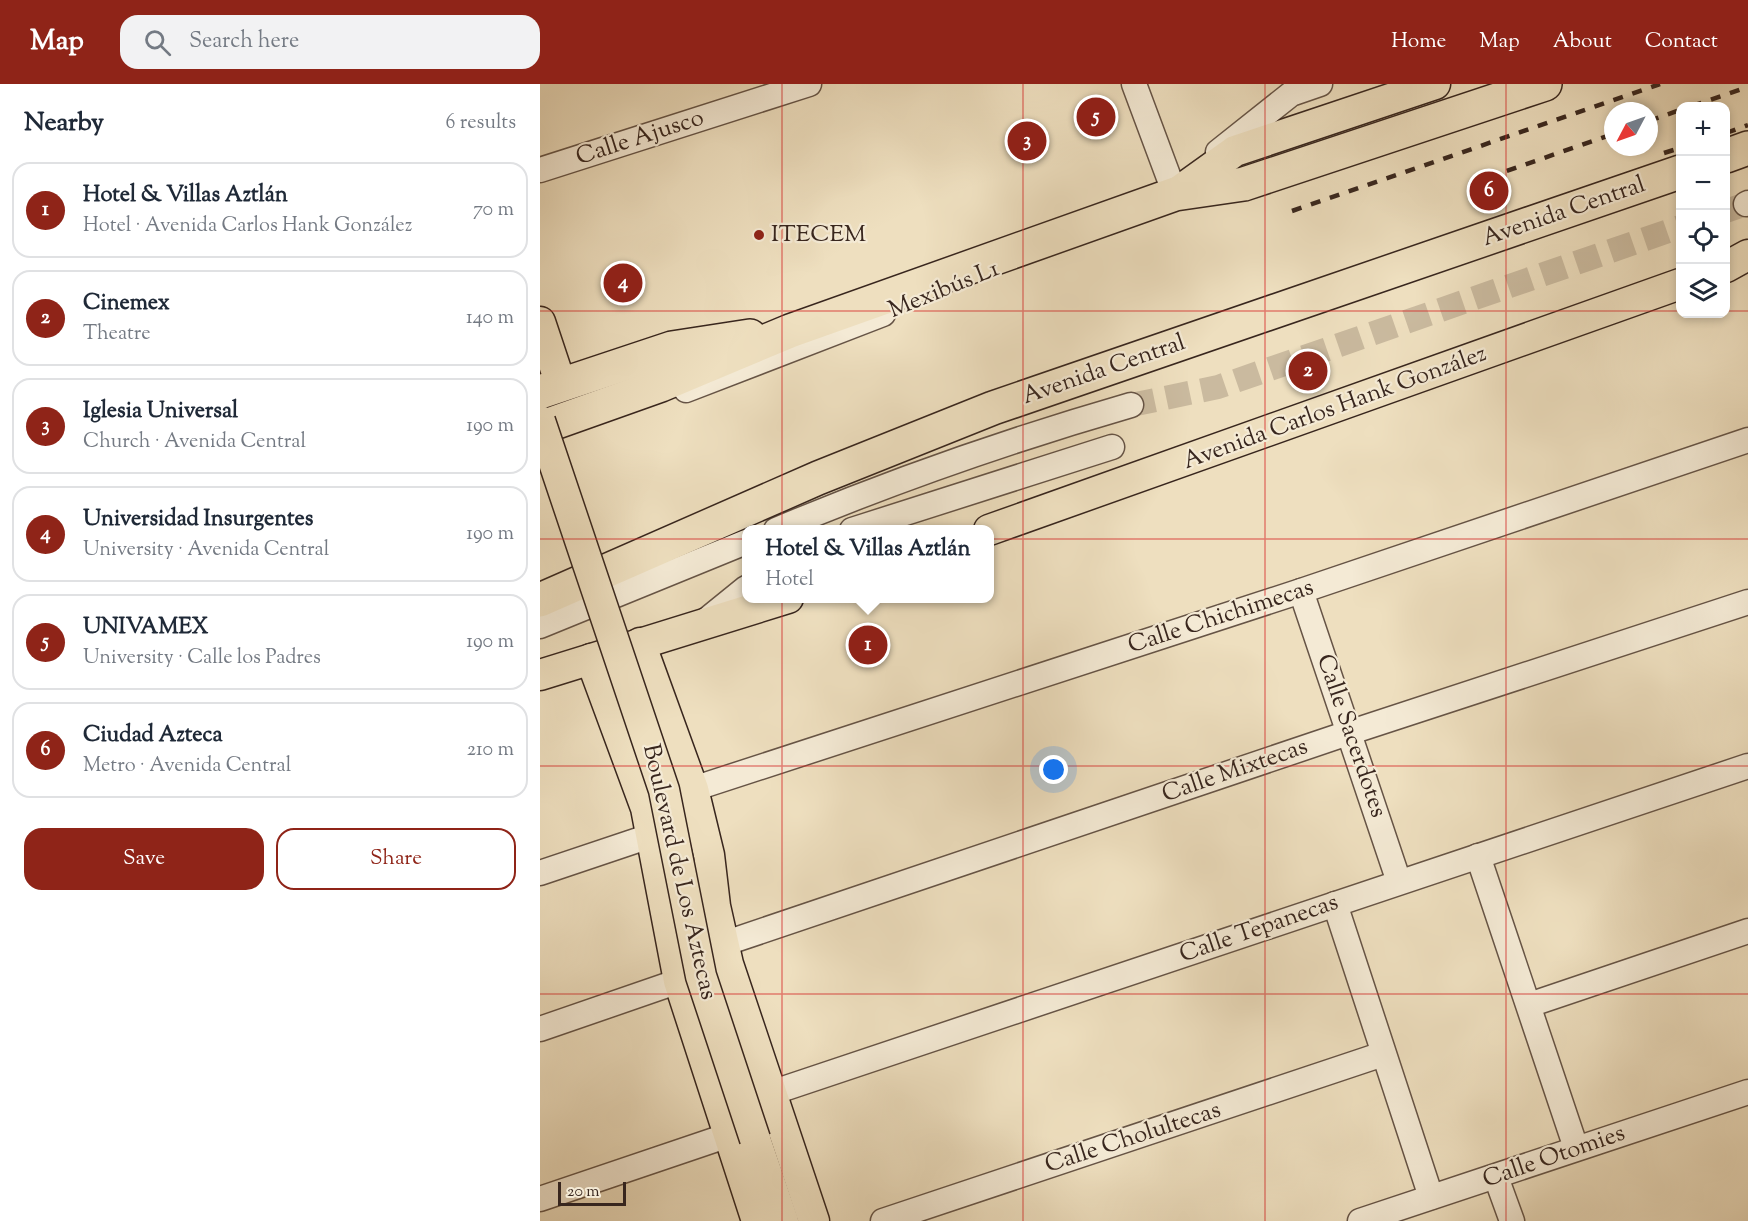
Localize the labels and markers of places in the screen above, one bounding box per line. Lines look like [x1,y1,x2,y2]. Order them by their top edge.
pin: 5 [1076,94,1116,140]
pin: 3 [1008,118,1046,164]
pin: 6 [1470,168,1508,214]
place label: ITECEM [771,218,866,252]
marker: ITECEM [752,228,766,242]
pin: 4 [604,260,643,306]
pin: 2 [1288,348,1328,394]
pin: 1 [848,622,888,668]

